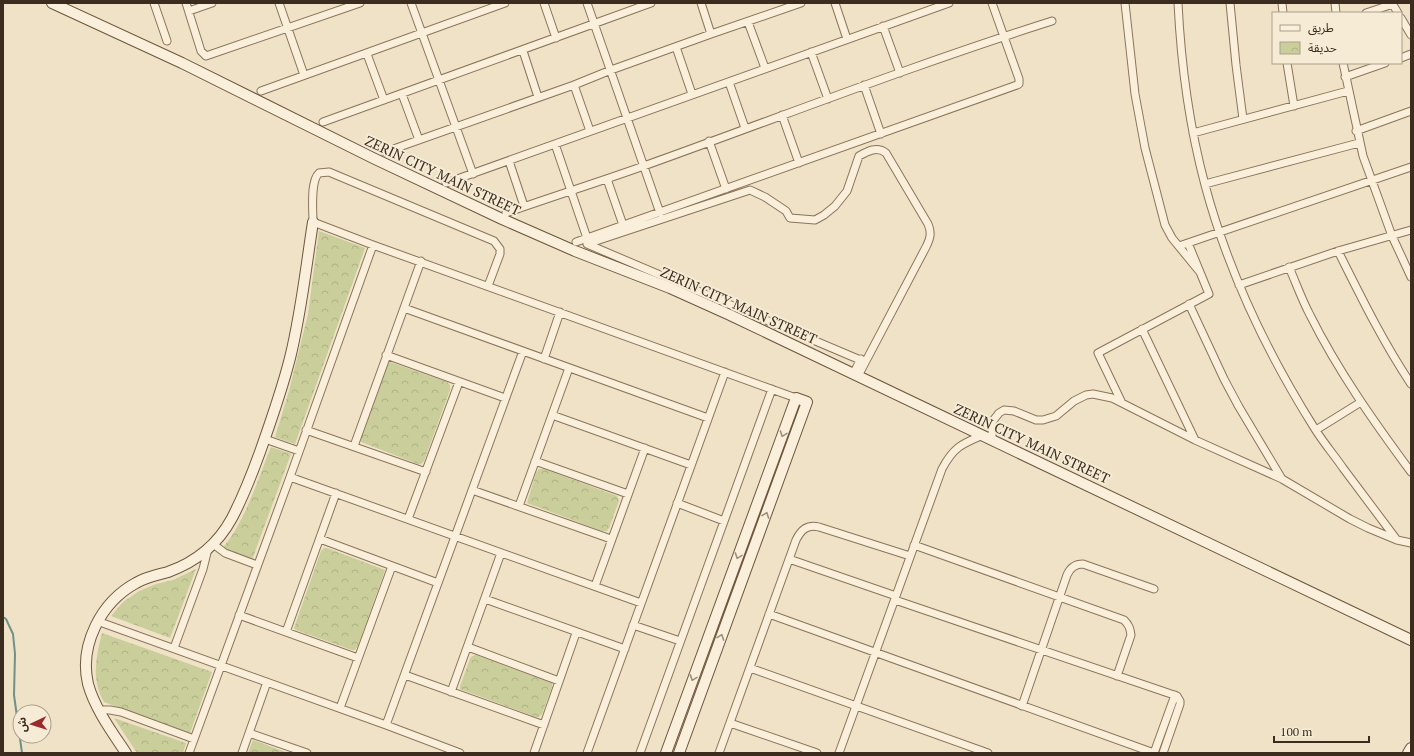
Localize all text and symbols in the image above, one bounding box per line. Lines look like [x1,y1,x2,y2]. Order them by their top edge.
legend [1272,12,1402,64]
text: طريق [1308,20,1334,36]
text: حديقة [1308,40,1337,55]
street label: ZERIN CITY MAIN STREET [362,131,524,220]
street label: ZERIN CITY MAIN STREET [658,262,821,348]
street label: ZERIN CITY MAIN STREET [951,399,1113,488]
one-way arrow [779,431,787,438]
one-way arrow [761,512,769,519]
one-way arrow [734,553,742,560]
one-way arrow [716,634,725,641]
one-way arrow [690,675,698,682]
north arrow [12,704,52,744]
text: ش [15,717,30,733]
scale bar [1274,718,1369,744]
text: 100 m [1280,724,1313,739]

